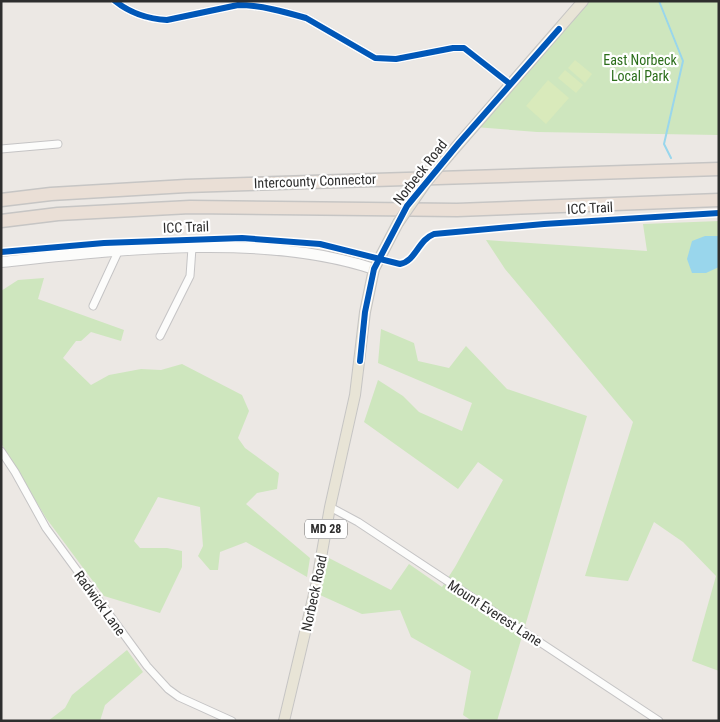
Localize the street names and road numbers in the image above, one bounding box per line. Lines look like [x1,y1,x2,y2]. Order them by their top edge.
street label: Norbeck Road [390,137,450,207]
street label: Intercounty Connector [254,171,376,191]
street label: ICC Trail [567,199,613,217]
street label: ICC Trail [163,218,209,236]
road number: MD 28 [305,520,347,538]
street label: Norbeck Road [298,553,330,633]
street label: Radwick Lane [71,568,129,639]
street label: Mount Everest Lane [445,577,545,650]

